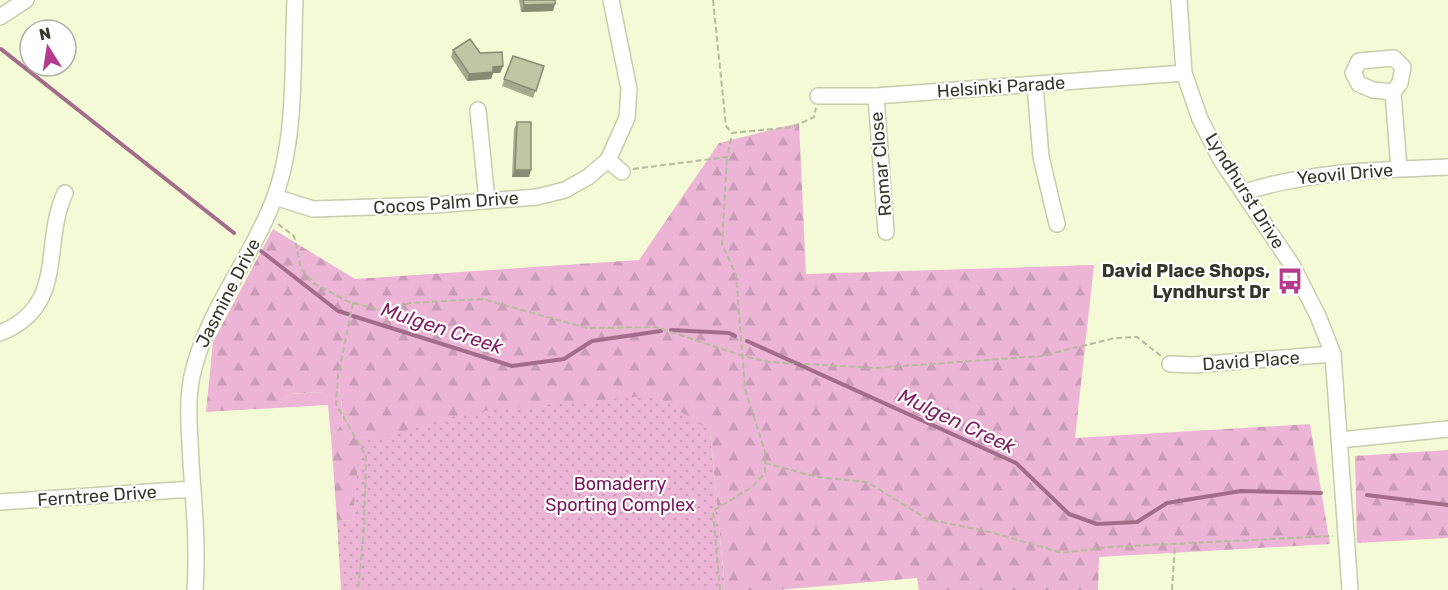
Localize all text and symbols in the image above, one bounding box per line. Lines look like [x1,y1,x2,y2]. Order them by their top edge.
north arrow [18,18,78,78]
text: N [37,23,53,44]
street label: Helsinki Parade [936,72,1066,102]
street label: Romar Close [865,111,897,217]
street label: Lyndhurst Drive [1201,129,1289,253]
street label: Yeovil Drive [1296,159,1394,189]
street label: Cocos Palm Drive [373,187,519,219]
street label: Jasmine Drive [191,235,265,351]
place label: David Place Shops, Lyndhurst Dr [1102,260,1270,303]
bus stop icon: David Place Shops, Lyndhurst Dr [1275,266,1305,296]
water label: Mulgen Creek [378,297,506,359]
street label: David Place [1202,347,1300,375]
water label: Mulgen Creek [895,383,1020,459]
park label: Bomaderry Sporting Complex [545,473,695,516]
street label: Ferntree Drive [37,481,157,511]

